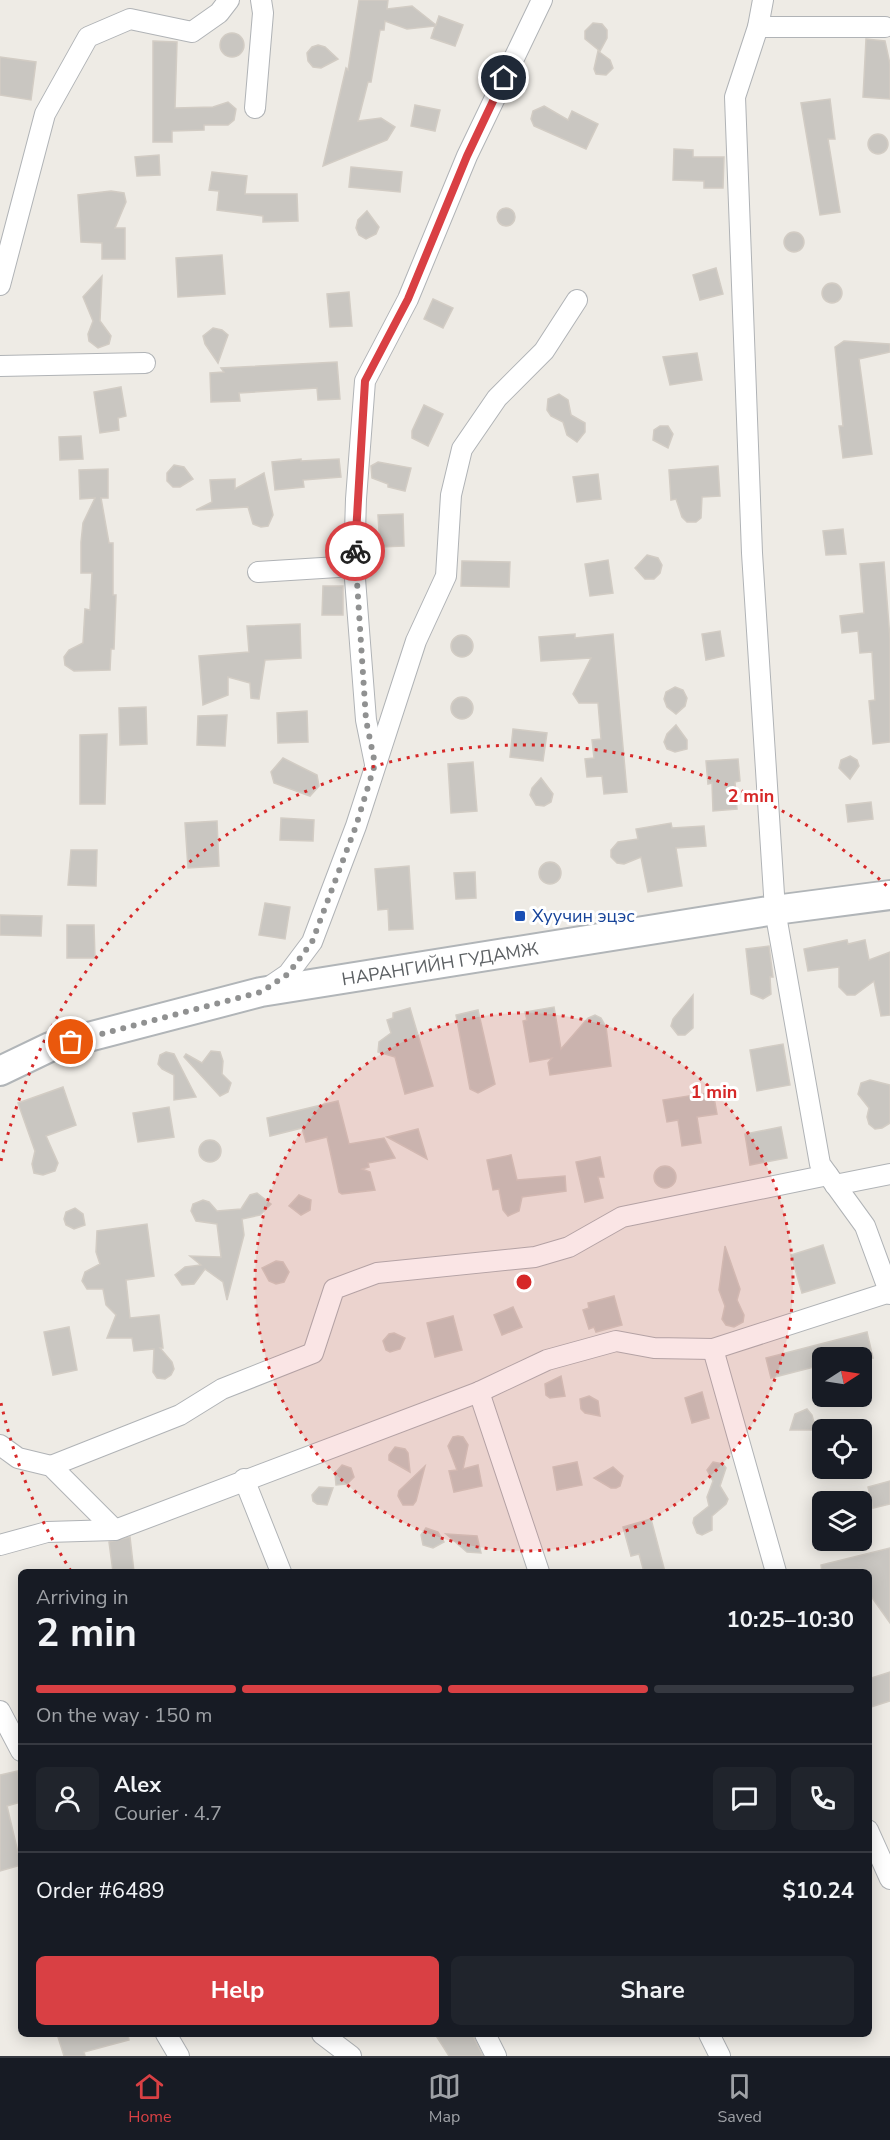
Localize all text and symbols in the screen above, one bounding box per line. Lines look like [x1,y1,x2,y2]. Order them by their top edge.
pin [478,52,529,103]
icon: home [487,61,520,94]
courier [325,521,385,581]
icon: bike [339,535,372,568]
text: 2 min [728,784,774,808]
place label: Хуучин эцэс [532,904,635,928]
marker: Хуучин эцэс [513,909,527,923]
street label: НАРАНГИЙН ГУДАМЖ [340,937,541,991]
pin [45,1016,96,1067]
icon: bag [54,1025,87,1058]
text: 1 min [691,1080,737,1104]
centre of rings [514,1272,534,1292]
north arrow [812,1347,872,1407]
map controls [812,1347,872,1551]
button: locate [812,1419,872,1479]
button: layers [812,1491,872,1551]
text: Arriving in [36,1584,129,1611]
text: 10:25–10:30 [726,1605,854,1635]
text: 2 min [36,1607,137,1660]
text: On the way · 150 m [36,1702,212,1729]
button: person [36,1767,99,1830]
button: chat [713,1767,776,1830]
button: phone [791,1767,854,1830]
text: Alex [114,1770,161,1800]
text: Courier · 4.7 [114,1800,222,1827]
text: Order #6489 [36,1876,165,1906]
text: $10.24 [783,1876,854,1906]
button: Help [36,1956,439,2025]
button: Share [451,1956,854,2025]
tab: Home [128,2070,172,2128]
tab: Map [428,2070,461,2128]
tab: Saved [718,2070,762,2128]

